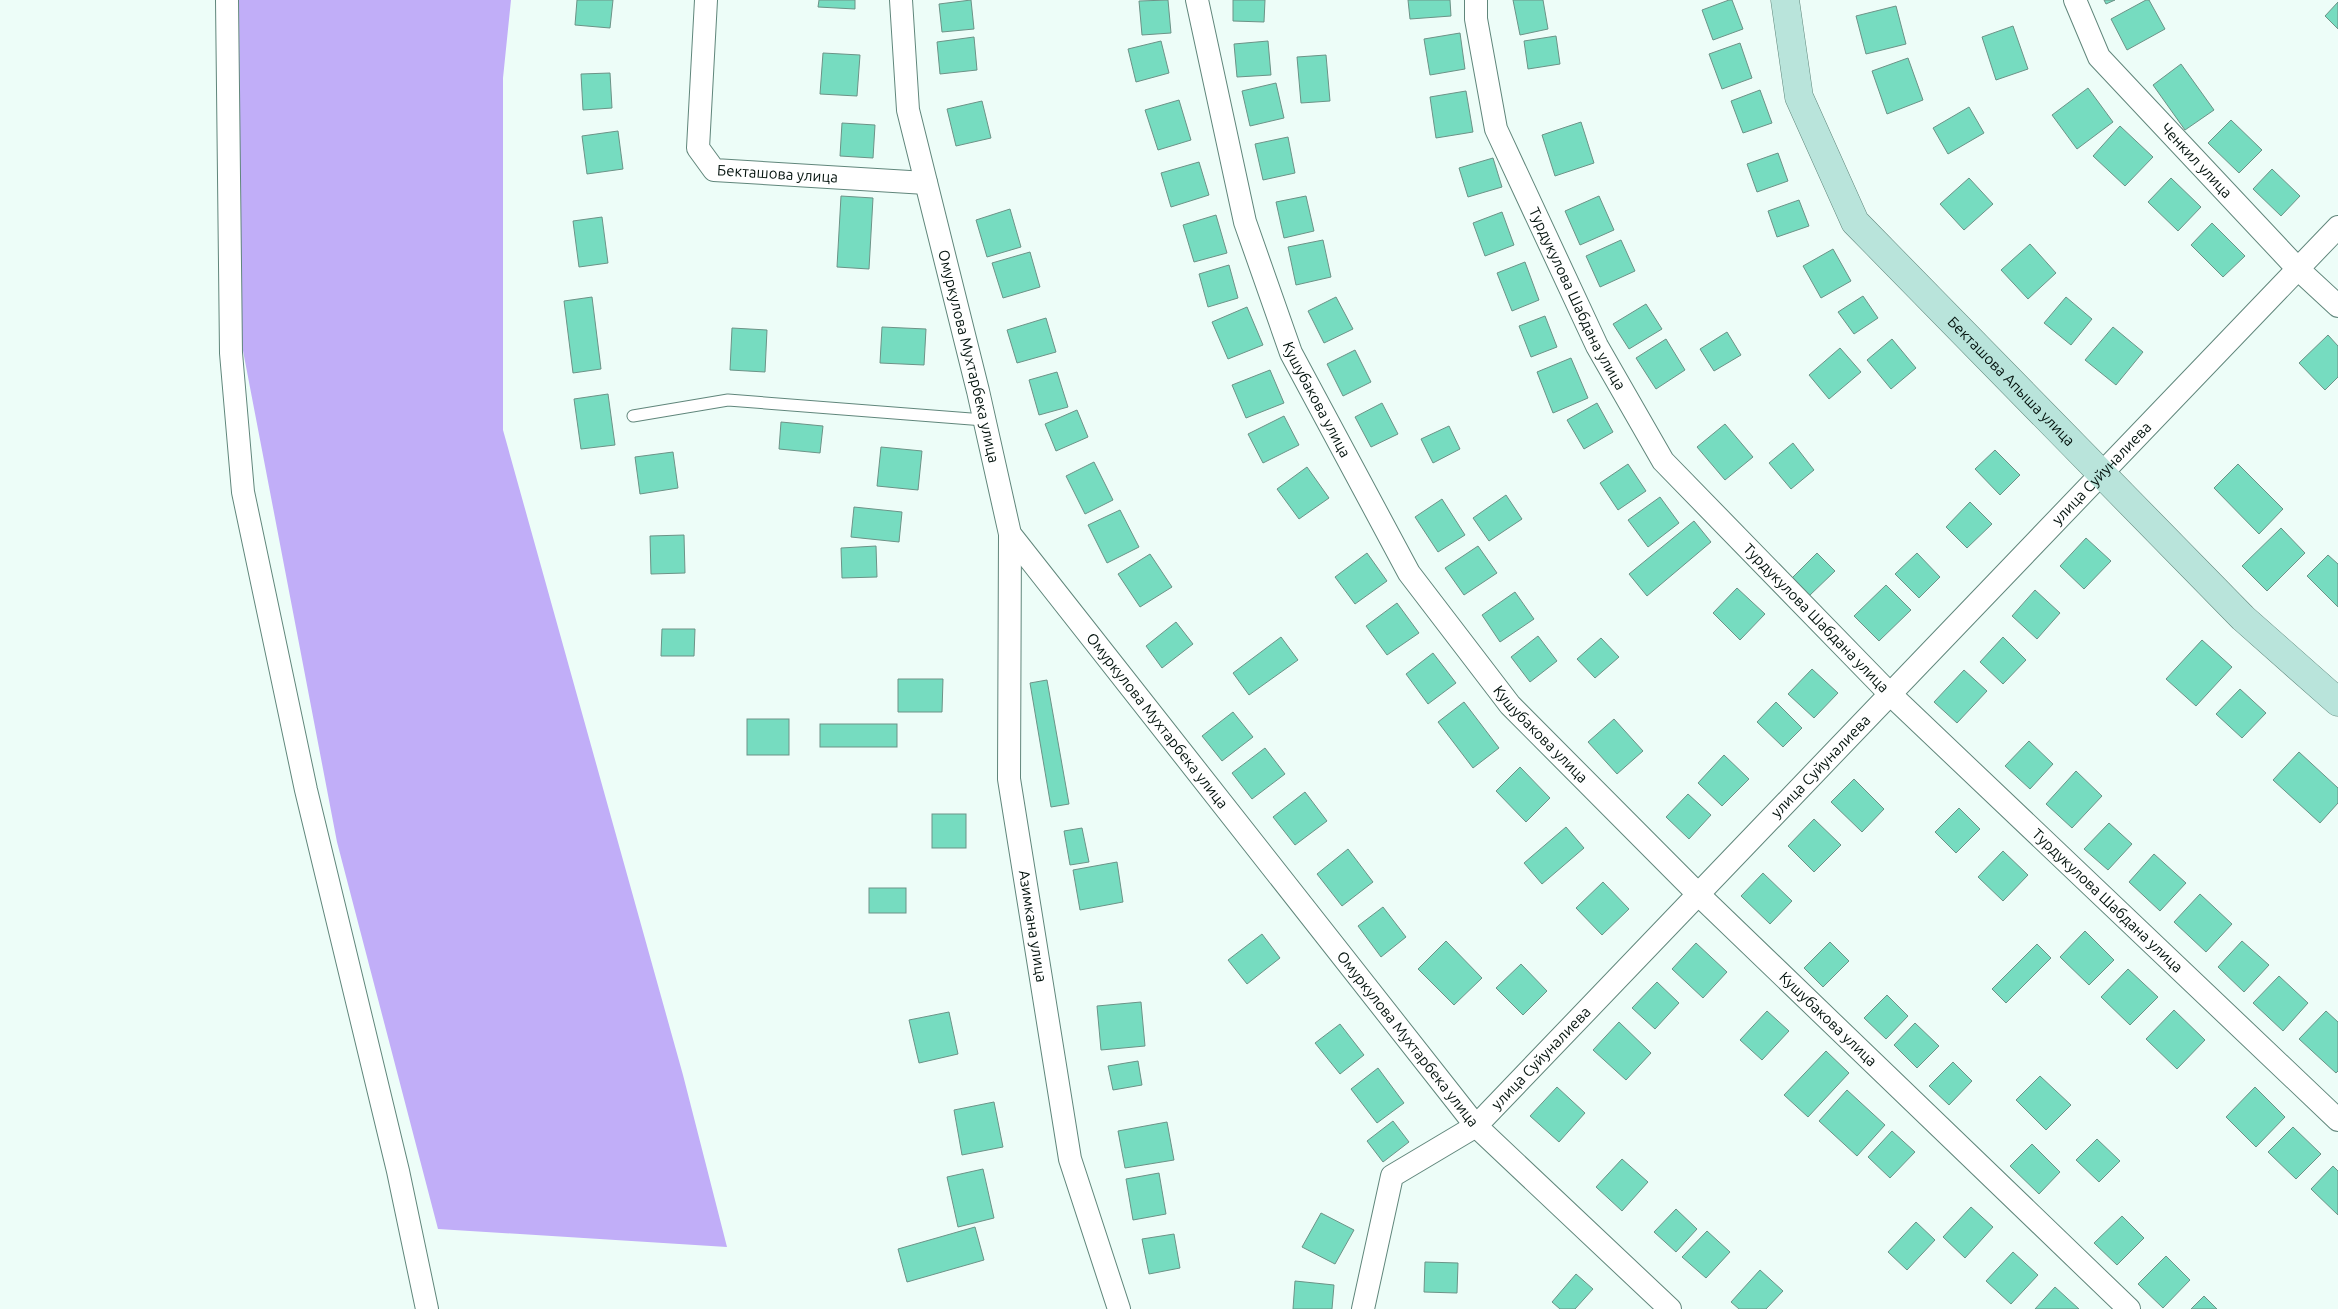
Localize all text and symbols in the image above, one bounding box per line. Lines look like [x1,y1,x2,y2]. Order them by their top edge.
street label: Ченкил улица [2158,119,2236,201]
street label: Бекташова улица [716,161,838,186]
street label: Турдукулова Шабдана улица [1526,205,1629,393]
street label: Омуркулова Мухтарбека улица [935,248,1003,464]
street label: Бекташова Апыша улица [1944,313,2078,449]
street label: Кушубакова улица [1280,339,1354,460]
street label: улица Суйуналиева [2048,418,2154,528]
street label: Турдукулова Шабдана улица [1740,540,1893,696]
street label: Омуркулова Мухтарбека улица [1083,629,1232,812]
street label: Кушубакова улица [1490,682,1591,786]
street label: улица Суйуналиева [1767,711,1873,821]
street label: Турдукулова Шабдана улица [2029,825,2186,976]
street label: Азимкана улица [1016,869,1050,983]
street label: Омуркулова Мухтарбека улица [1334,948,1482,1130]
street label: Кушубакова улица [1776,968,1881,1070]
street label: улица Суйуналиева [1488,1003,1594,1113]

